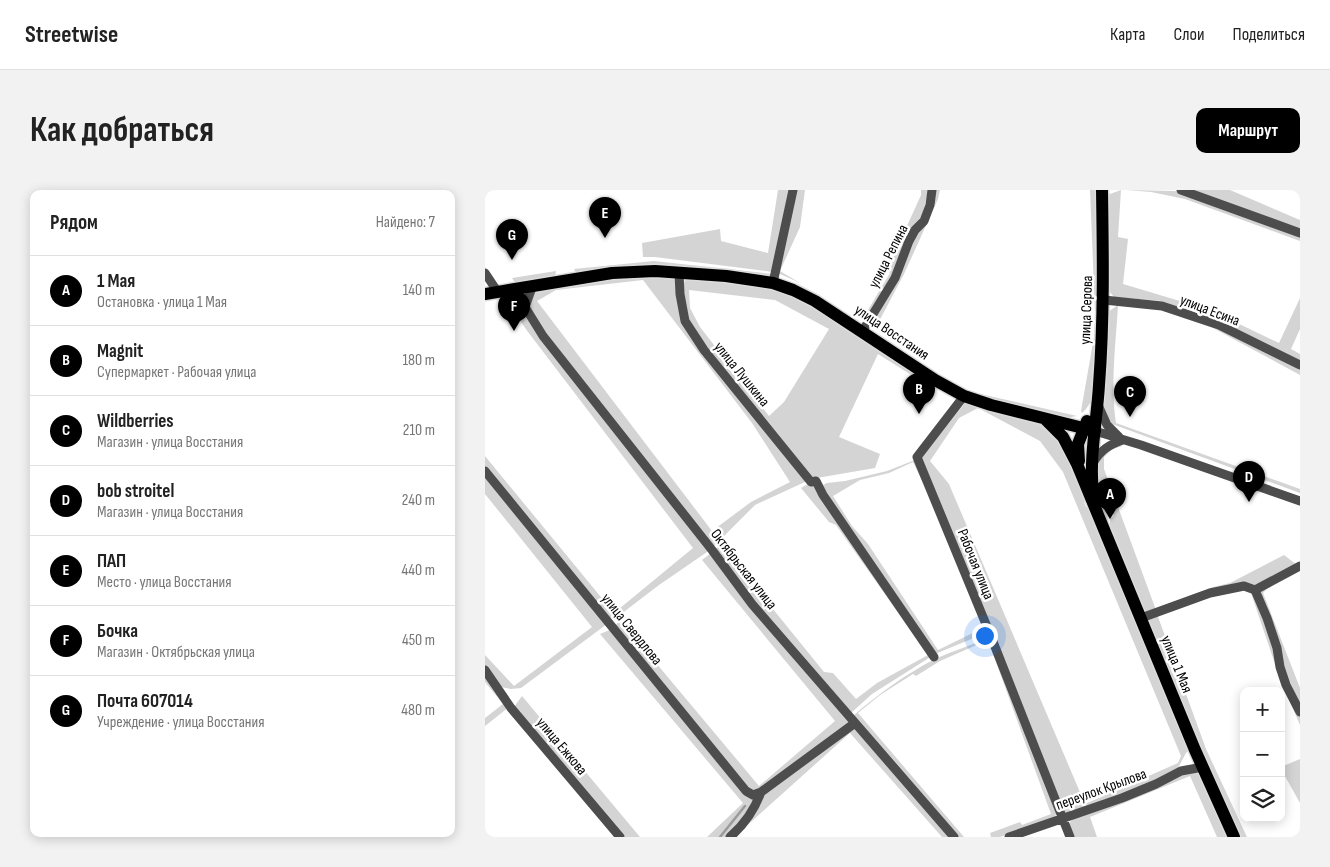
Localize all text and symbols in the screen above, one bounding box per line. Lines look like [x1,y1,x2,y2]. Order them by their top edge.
text: Streetwise [25,20,118,49]
text: Карта [1110,24,1146,45]
text: Слои [1174,24,1205,45]
text: Поделиться [1233,24,1305,45]
button: Маршрут [1196,108,1300,153]
text: Как добраться [30,109,214,152]
pin: E [589,197,621,238]
text: Рядом [50,210,98,235]
text: Найдено: 7 [376,213,435,232]
pin: G [496,219,528,260]
street label: улица Репина [864,221,913,291]
text: 1 Мая [97,270,135,293]
street label: улица Серова [1076,275,1097,345]
text: A [62,281,70,300]
text: 140 m [403,281,435,300]
pin: F [498,290,530,331]
street label: улица Есина [1177,290,1243,331]
text: Остановка · улица 1 Мая [97,293,227,312]
street label: улица Восстания [851,300,933,364]
street label: улица Лушкина [710,338,774,411]
text: Magnit [97,340,143,363]
text: B [62,351,70,370]
text: 180 m [402,351,435,370]
text: Супермаркет · Рабочая улица [97,363,256,382]
pin: B [903,373,935,414]
pin: C [1114,376,1146,417]
text: Wildberries [97,410,174,433]
text: C [62,421,70,440]
text: 210 m [403,421,435,440]
text: Магазин · улица Восстания [97,433,243,452]
pin: D [1233,461,1265,502]
pin: A [1094,478,1126,519]
text: bob stroitel [97,480,174,503]
text: D [62,491,70,510]
text: 240 m [402,491,435,510]
text: Магазин · улица Восстания [97,503,243,522]
street label: Октябрьская улица [706,525,781,614]
street label: Рабочая улица [953,526,998,602]
text: ПАП [97,550,126,573]
text: E [63,561,69,580]
text: 440 m [402,561,435,580]
text: Место · улица Восстания [97,573,232,592]
street label: улица Свердлова [597,590,667,669]
text: Бочка [97,620,138,643]
your location [972,623,998,649]
text: F [63,631,69,650]
text: 450 m [402,631,435,650]
street label: улица 1 Мая [1156,633,1197,696]
text: Магазин · Октябрьская улица [97,643,255,662]
map controls [1240,687,1285,822]
button: + [1240,687,1285,732]
text: Почта 607014 [97,690,193,713]
text: G [62,701,70,720]
text: 480 m [401,701,435,720]
text: Учреждение · улица Восстания [97,713,265,732]
street label: улица Ежкова [532,714,591,779]
button: − [1240,732,1285,777]
street label: переулок Крылова [1053,764,1149,815]
button: layers [1240,777,1285,822]

